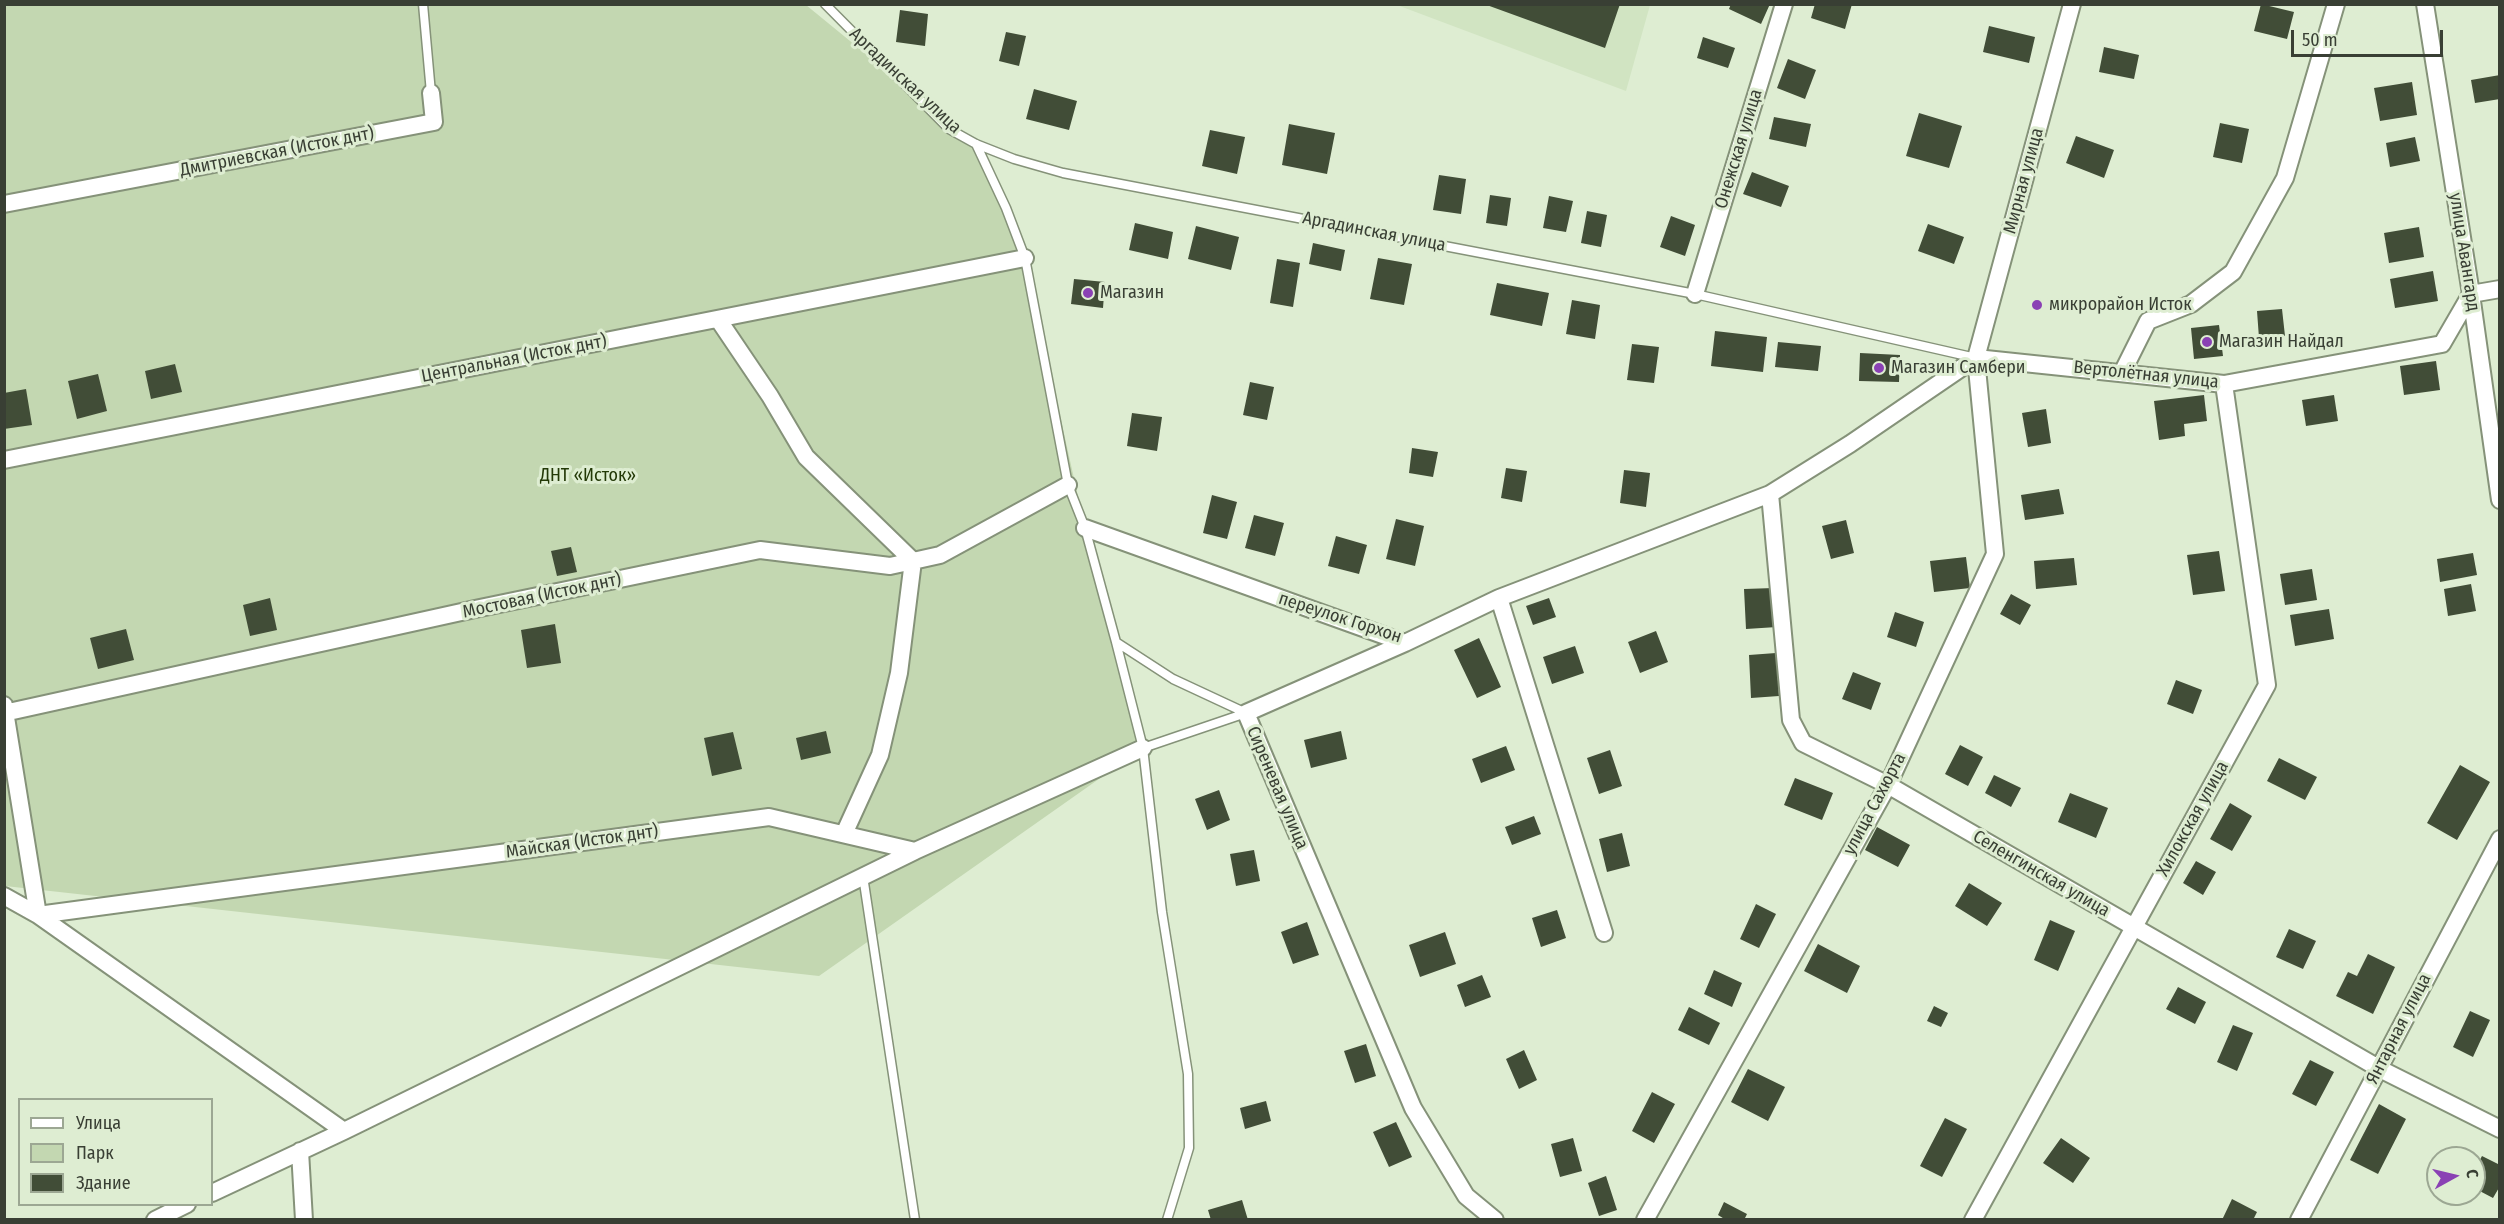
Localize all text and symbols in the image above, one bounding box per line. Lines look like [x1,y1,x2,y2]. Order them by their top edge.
scale bar [2294,18,2446,56]
street label: Аргадинская улица [844,24,966,138]
text: 50 m [2302,29,2338,51]
street label: Онежская улица [1711,87,1767,211]
street label: Дмитриевская (Исток днт) [178,123,376,181]
street label: Мирная улица [2000,126,2048,236]
street label: улица Авангард [2444,191,2484,313]
street label: Аргадинская улица [1301,208,1447,256]
place label: Магазин [1100,282,1164,304]
marker: Магазин [1081,286,1095,300]
place label: микрорайон Исток [2049,294,2192,316]
marker: микрорайон Исток [2030,298,2044,312]
street label: Центральная (Исток днт) [420,330,608,388]
place label: Магазин Найдал [2219,331,2344,353]
marker: Магазин Найдал [2200,335,2214,349]
place label: Магазин Самбери [1891,357,2025,379]
street label: Вертолётная улица [2072,357,2220,393]
marker: Магазин Самбери [1872,361,1886,375]
park label: ДНТ «Исток» [540,465,636,487]
street label: Мостовая (Исток днт) [461,569,623,623]
street label: переулок Горхон [1276,588,1404,648]
street label: Сиреневая улица [1241,723,1313,853]
street label: улица Сахюрта [1839,749,1911,859]
street label: Хилокская улица [2152,758,2234,880]
street label: Майская (Исток днт) [505,821,659,863]
street label: Селенгинская улица [1969,826,2113,922]
street label: Янтарная улица [2362,970,2436,1088]
legend [18,1098,213,1206]
text: Улица [76,1112,121,1134]
text: Парк [76,1142,114,1164]
north arrow [2426,1146,2486,1206]
text: С [2462,1168,2482,1179]
text: Здание [76,1172,131,1194]

